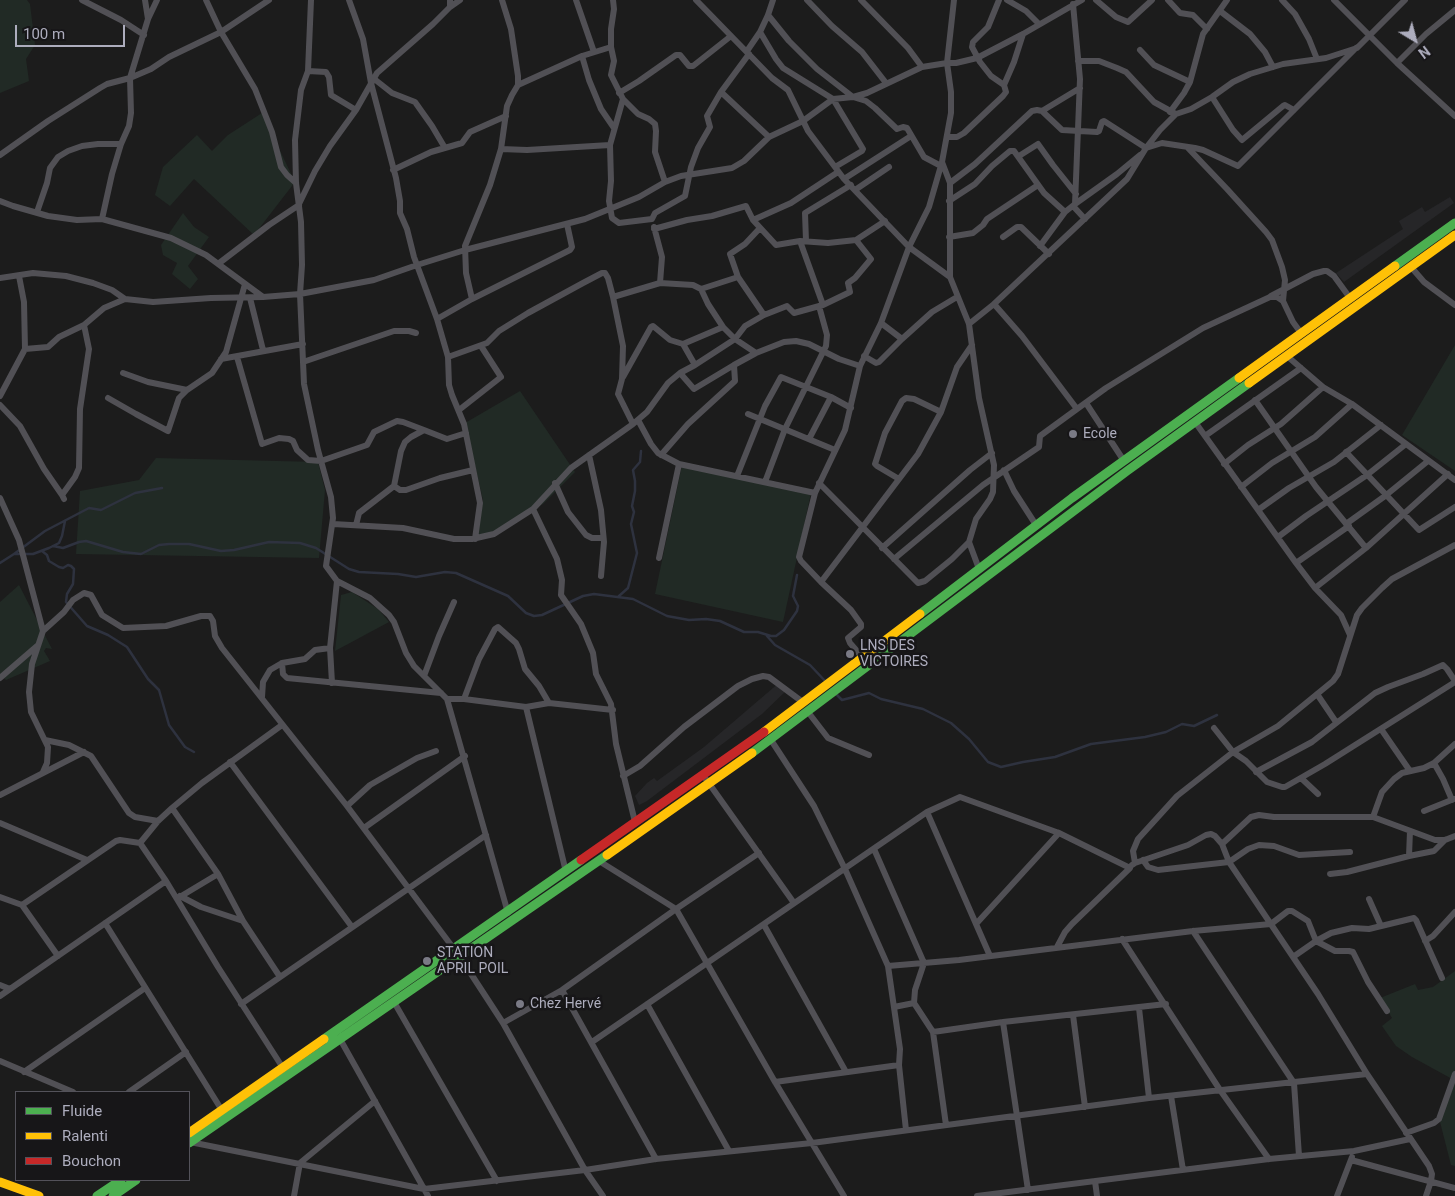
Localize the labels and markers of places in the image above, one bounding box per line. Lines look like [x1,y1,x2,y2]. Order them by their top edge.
place label: Ecole [1083,426,1117,442]
marker: Ecole [1067,428,1079,440]
place label: LNS DES VICTOIRES [860,638,928,670]
marker: LNS DES VICTOIRES [844,648,856,660]
place label: STATION APRIL POIL [437,945,508,978]
marker: STATION APRIL POIL [421,955,433,967]
place label: Chez Hervé [530,996,601,1012]
marker: Chez Hervé [514,998,526,1010]

